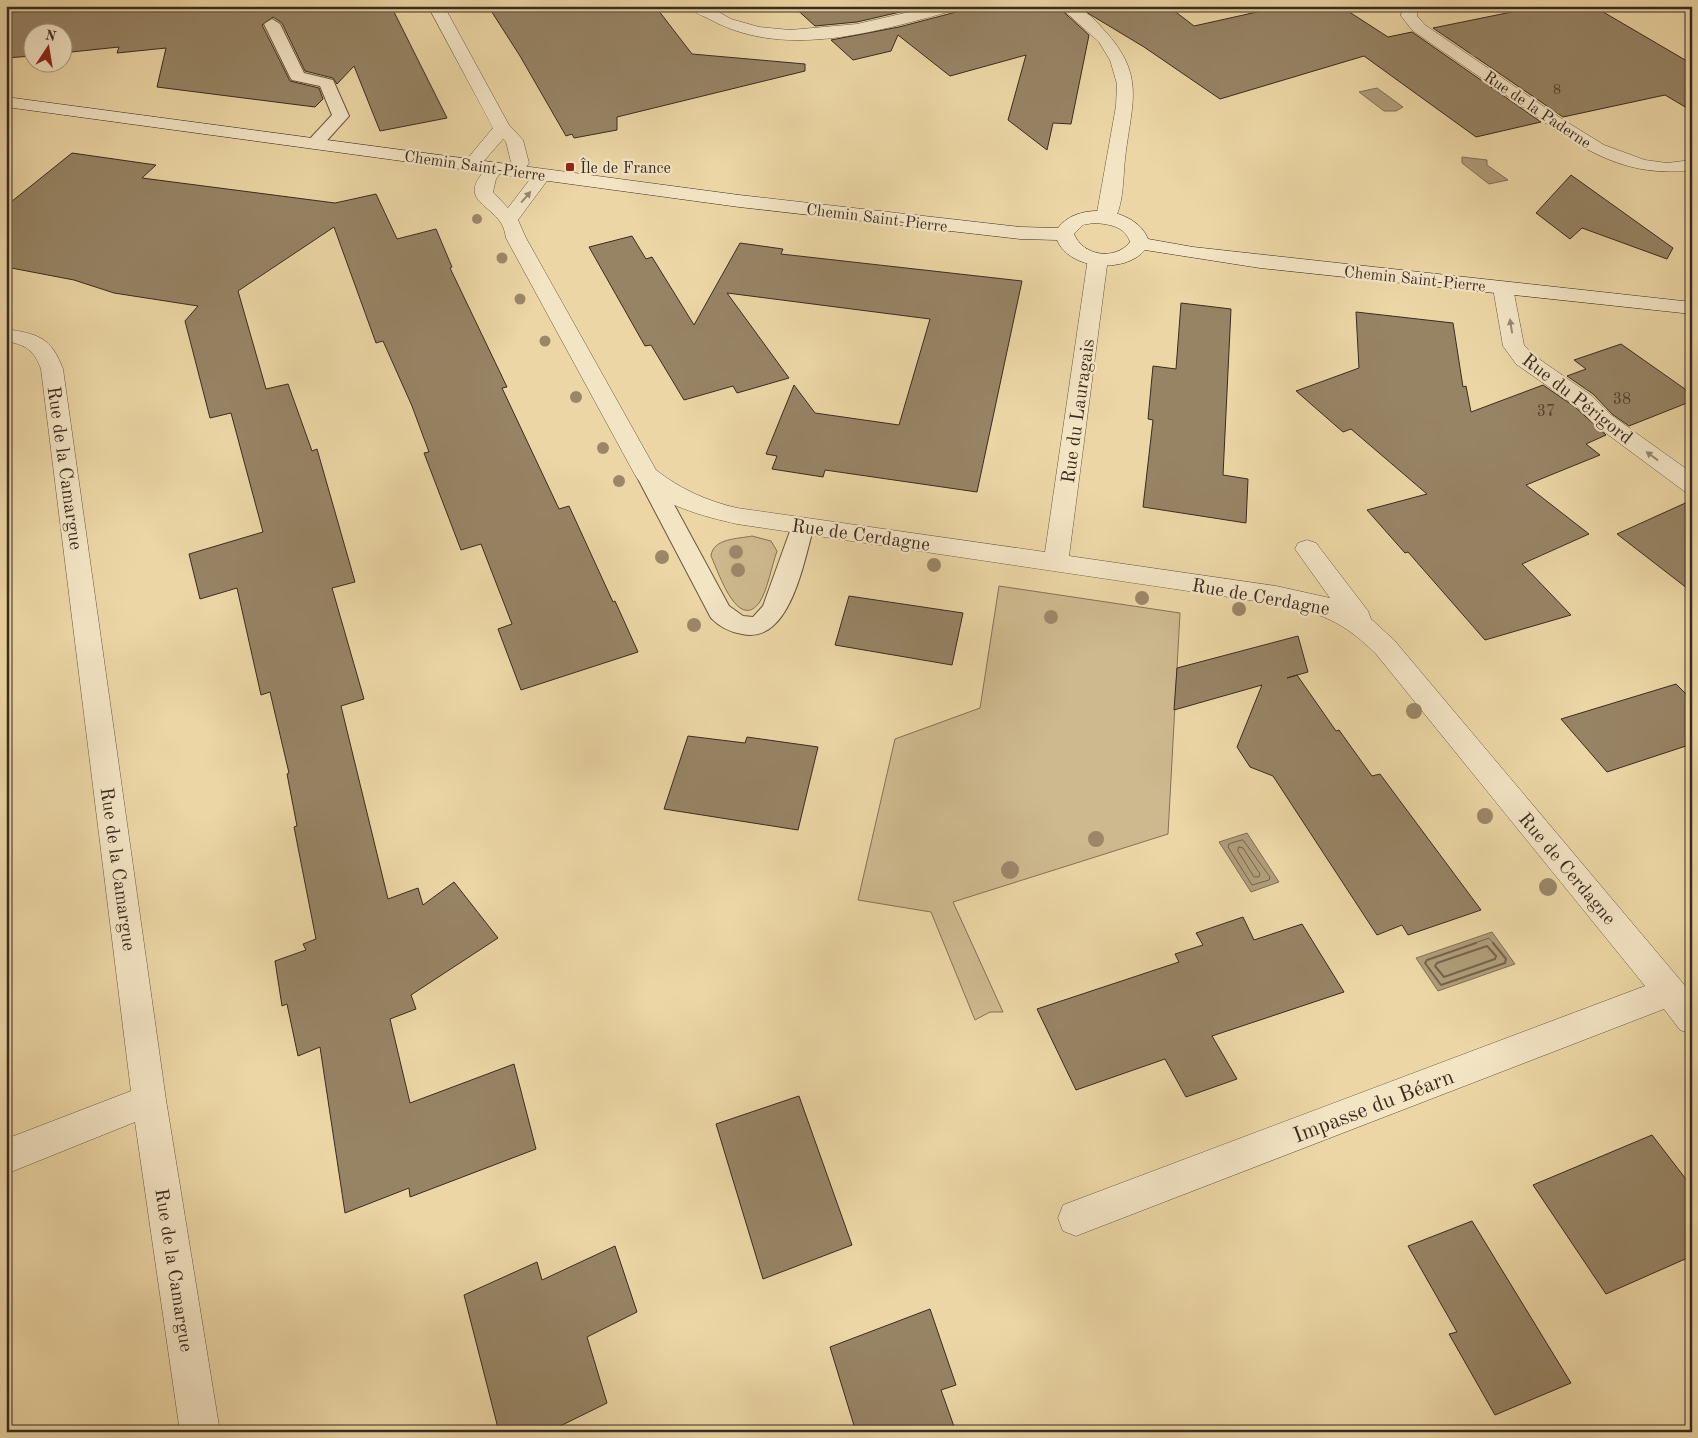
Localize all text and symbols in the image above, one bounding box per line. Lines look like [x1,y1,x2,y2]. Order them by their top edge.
north arrow [22,22,72,72]
text: N [44,28,57,44]
street label: Rue de la Paderne [1481,69,1593,152]
house number: 8 [1553,83,1561,97]
street label: Chemin Saint-Pierre [403,149,546,185]
place label: Île de France [580,157,671,177]
marker: Île de France [564,161,576,173]
one-way arrow [520,190,531,203]
street label: Chemin Saint-Pierre [805,202,948,236]
street label: Chemin Saint-Pierre [1343,265,1486,295]
one-way arrow [1507,317,1515,333]
street label: Rue du Lauragais [1060,338,1099,485]
street label: Rue du Périgord [1518,351,1635,449]
street label: Rue de la Camargue [43,385,84,551]
house number: 38 [1613,392,1631,408]
house number: 37 [1537,404,1555,420]
one-way arrow [1645,451,1659,461]
street label: Rue de Cerdagne [790,517,931,556]
street label: Rue de Cerdagne [1190,577,1331,620]
street label: Rue de la Camargue [96,786,137,952]
street label: Rue de Cerdagne [1514,810,1618,929]
street label: Impasse du Béarn [1290,1066,1457,1148]
street label: Rue de la Camargue [150,1187,195,1353]

